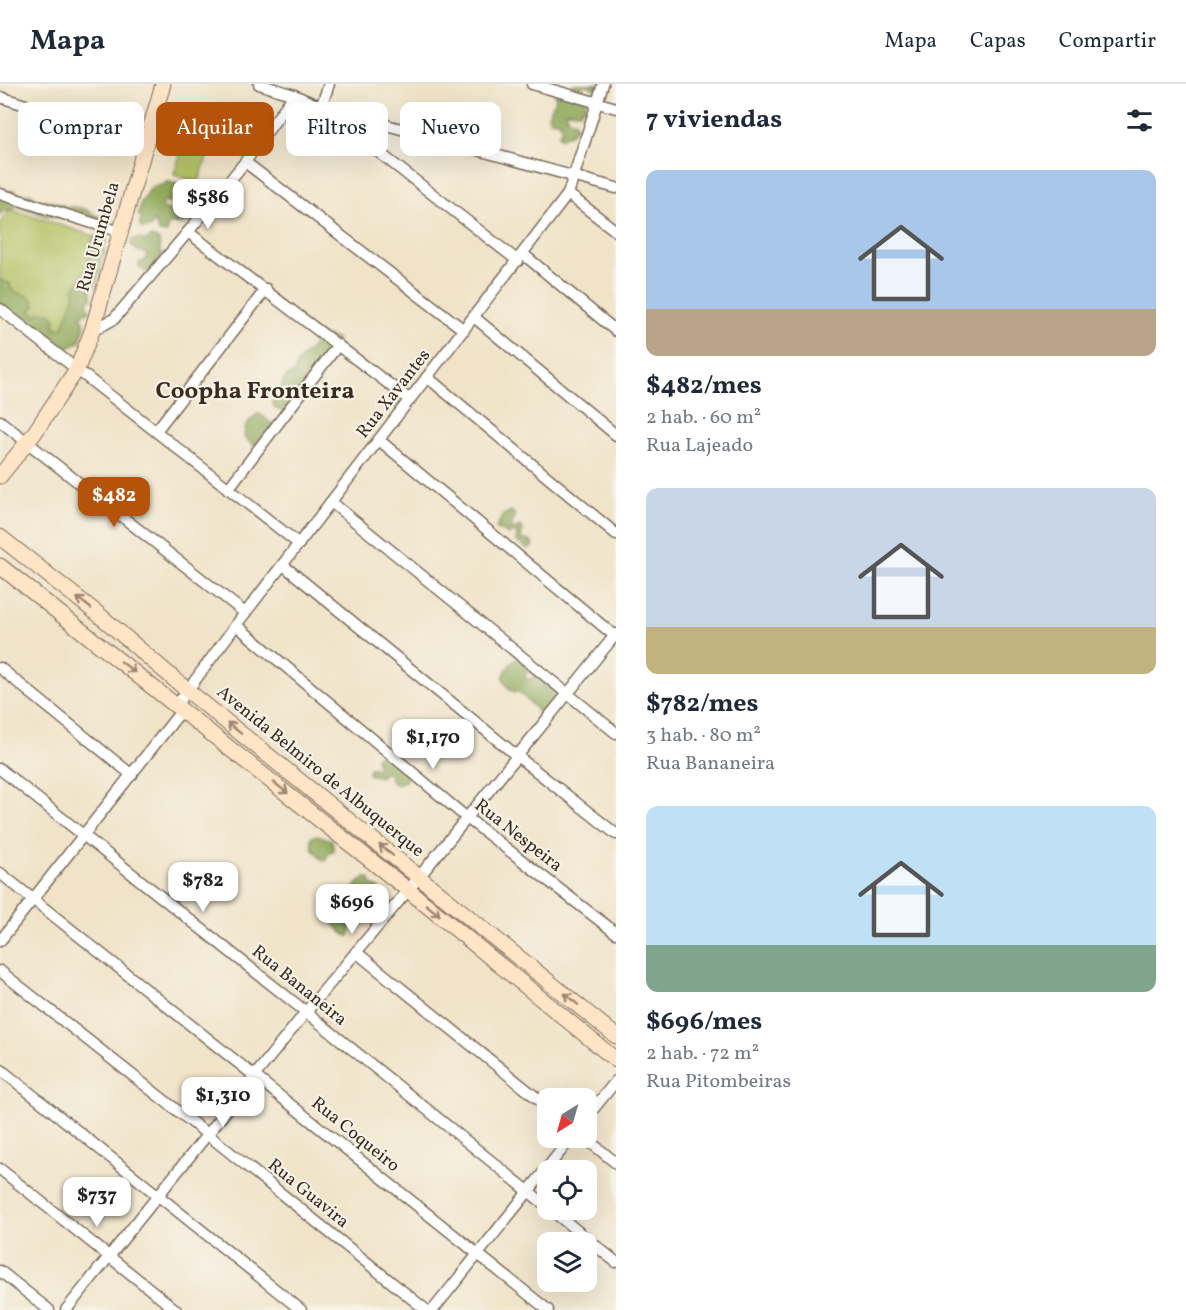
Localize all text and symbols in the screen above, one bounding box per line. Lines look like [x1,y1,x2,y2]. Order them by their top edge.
text: Mapa [30,22,105,61]
text: Mapa [885,27,937,56]
text: Capas [970,27,1026,56]
text: Compartir [1059,27,1156,56]
chip: Comprar [18,102,144,156]
chip: Alquilar [156,102,274,156]
chip: Filtros [286,102,388,156]
chip: Nuevo [400,102,501,156]
text: 7 viviendas [646,102,782,138]
icon: filters [1123,104,1156,137]
street label: Rua Urumbela [71,179,127,295]
pin: $586 [172,179,244,230]
text: $586 [187,184,229,212]
icon: home [847,209,955,317]
street label: Rua Xavantes [351,344,437,444]
text: $482/mes [646,368,762,404]
district label: Coopha Fronteira [155,375,355,409]
text: 2 hab. · 60 m² [646,404,761,432]
text: Rua Lajeado [646,432,753,460]
pin: $482 [78,477,150,528]
text: $482 [92,482,136,510]
icon: home [847,527,955,635]
one-way arrow [77,597,93,610]
one-way arrow [120,661,136,674]
street label: Avenida Belmiro de Albuquerque [211,680,429,864]
text: $782/mes [646,686,758,722]
pin: $1,170 [384,719,482,770]
one-way arrow [226,722,242,735]
text: 3 hab. · 80 m² [646,722,761,750]
text: $1,170 [406,724,460,752]
text: Rua Bananeira [646,750,775,778]
one-way arrow [273,782,289,795]
street label: Rua Nespeira [469,794,567,878]
one-way arrow [378,844,394,857]
icon: home [847,845,955,953]
pin: $782 [167,862,239,913]
text: $782 [182,867,224,895]
pin: $696 [316,884,388,935]
text: $696 [330,889,374,917]
one-way arrow [425,903,440,917]
street label: Rua Bananeira [246,940,352,1032]
one-way arrow [563,993,579,1006]
text: $696/mes [646,1004,762,1040]
text: 2 hab. · 72 m² [646,1040,759,1068]
text: Rua Pitombeiras [646,1068,791,1096]
pin: $1,310 [174,1077,272,1128]
text: $1,310 [195,1082,251,1110]
north arrow [537,1088,597,1148]
map controls [537,1088,597,1292]
street label: Rua Coqueiro [305,1091,405,1179]
street label: Rua Guavira [262,1153,354,1235]
button: locate [537,1160,597,1220]
pin: $737 [61,1177,133,1228]
text: $737 [77,1182,117,1210]
button: layers [537,1232,597,1292]

